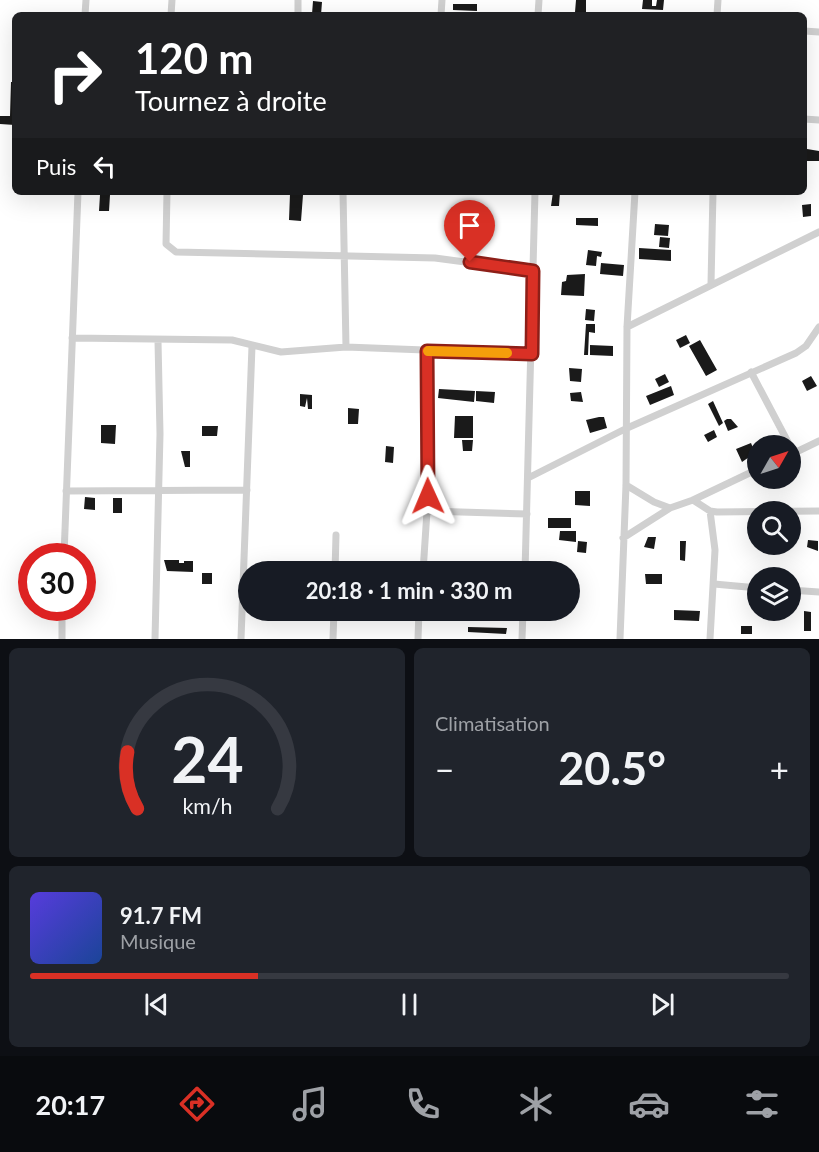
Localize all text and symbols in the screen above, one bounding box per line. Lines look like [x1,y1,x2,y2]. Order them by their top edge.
text: 120 m [135,33,253,83]
icon: right [36,36,114,114]
text: Tournez à droite [135,84,327,117]
icon: left [88,150,121,183]
text: Puis [36,153,76,180]
pin [444,200,495,262]
icon: arrive [453,209,486,242]
north arrow [747,435,801,489]
map controls [747,435,801,621]
position arrow [396,464,460,528]
button: search [747,501,801,555]
speed limit sign: 30 [18,543,96,621]
button: layers [747,567,801,621]
text: 20:18 · 1 min · 330 m [306,577,512,604]
text: Climatisation [435,711,550,735]
text: 24 [171,721,243,796]
text: 20.5° [558,741,666,795]
text: − [435,749,454,789]
text: + [770,749,789,789]
text: km/h [182,794,232,820]
text: 91.7 FM [120,902,202,929]
text: Musique [120,929,196,953]
icon: previous [140,988,173,1021]
icon: pause [393,988,426,1021]
icon: next [646,988,679,1021]
icon: directions [176,1083,218,1125]
icon: music [289,1083,331,1125]
icon: phone [402,1083,444,1125]
icon: climate [515,1083,557,1125]
icon: car [628,1083,670,1125]
icon: filters [741,1083,783,1125]
text: 20:17 [36,1088,105,1121]

